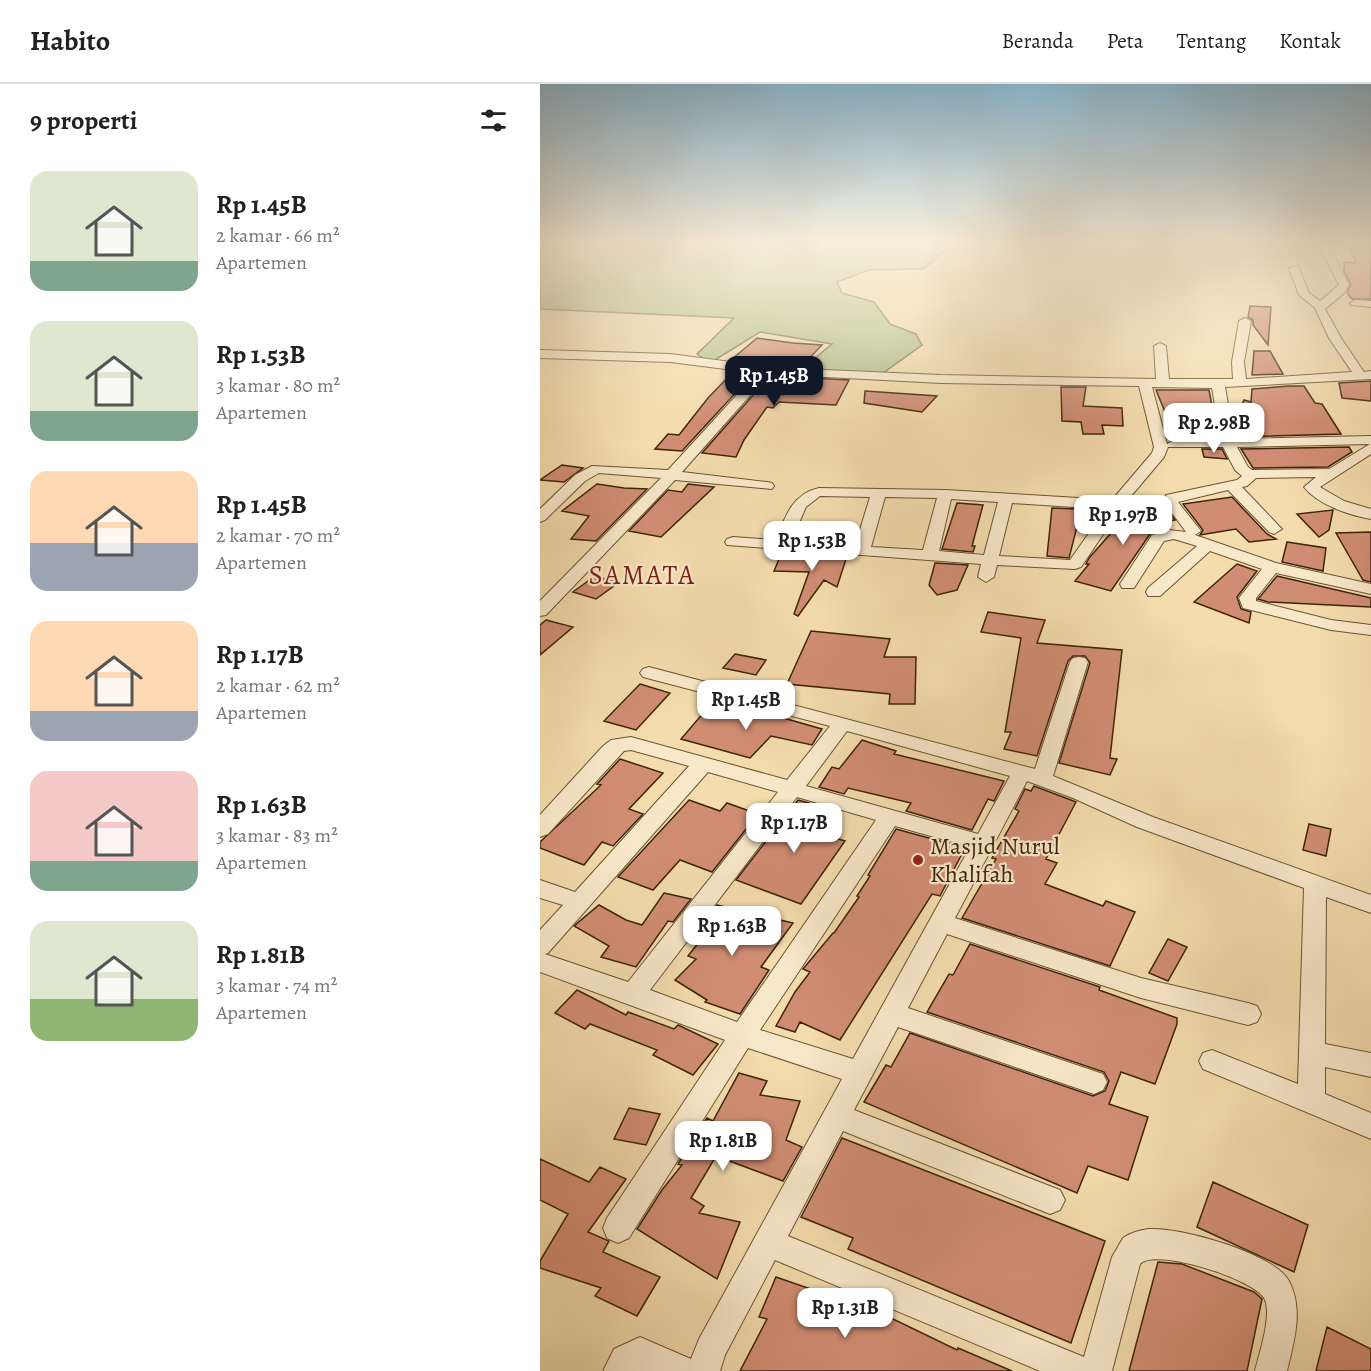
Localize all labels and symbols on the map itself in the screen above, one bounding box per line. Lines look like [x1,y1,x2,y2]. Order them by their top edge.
pin: Rp 1.45B [712,356,836,407]
pin: Rp 2.98B [1152,403,1276,454]
pin: Rp 1.97B [1061,495,1185,546]
pin: Rp 1.53B [750,521,874,572]
district label: SAMATA [589,557,695,593]
pin: Rp 1.45B [684,680,808,731]
pin: Rp 1.17B [732,803,856,854]
place label: Masjid Nurul Khalifah [930,830,1060,890]
marker: Masjid Nurul Khalifah [911,853,925,867]
pin: Rp 1.63B [670,906,794,957]
pin: Rp 1.81B [661,1121,785,1172]
pin: Rp 1.31B [783,1288,907,1339]

